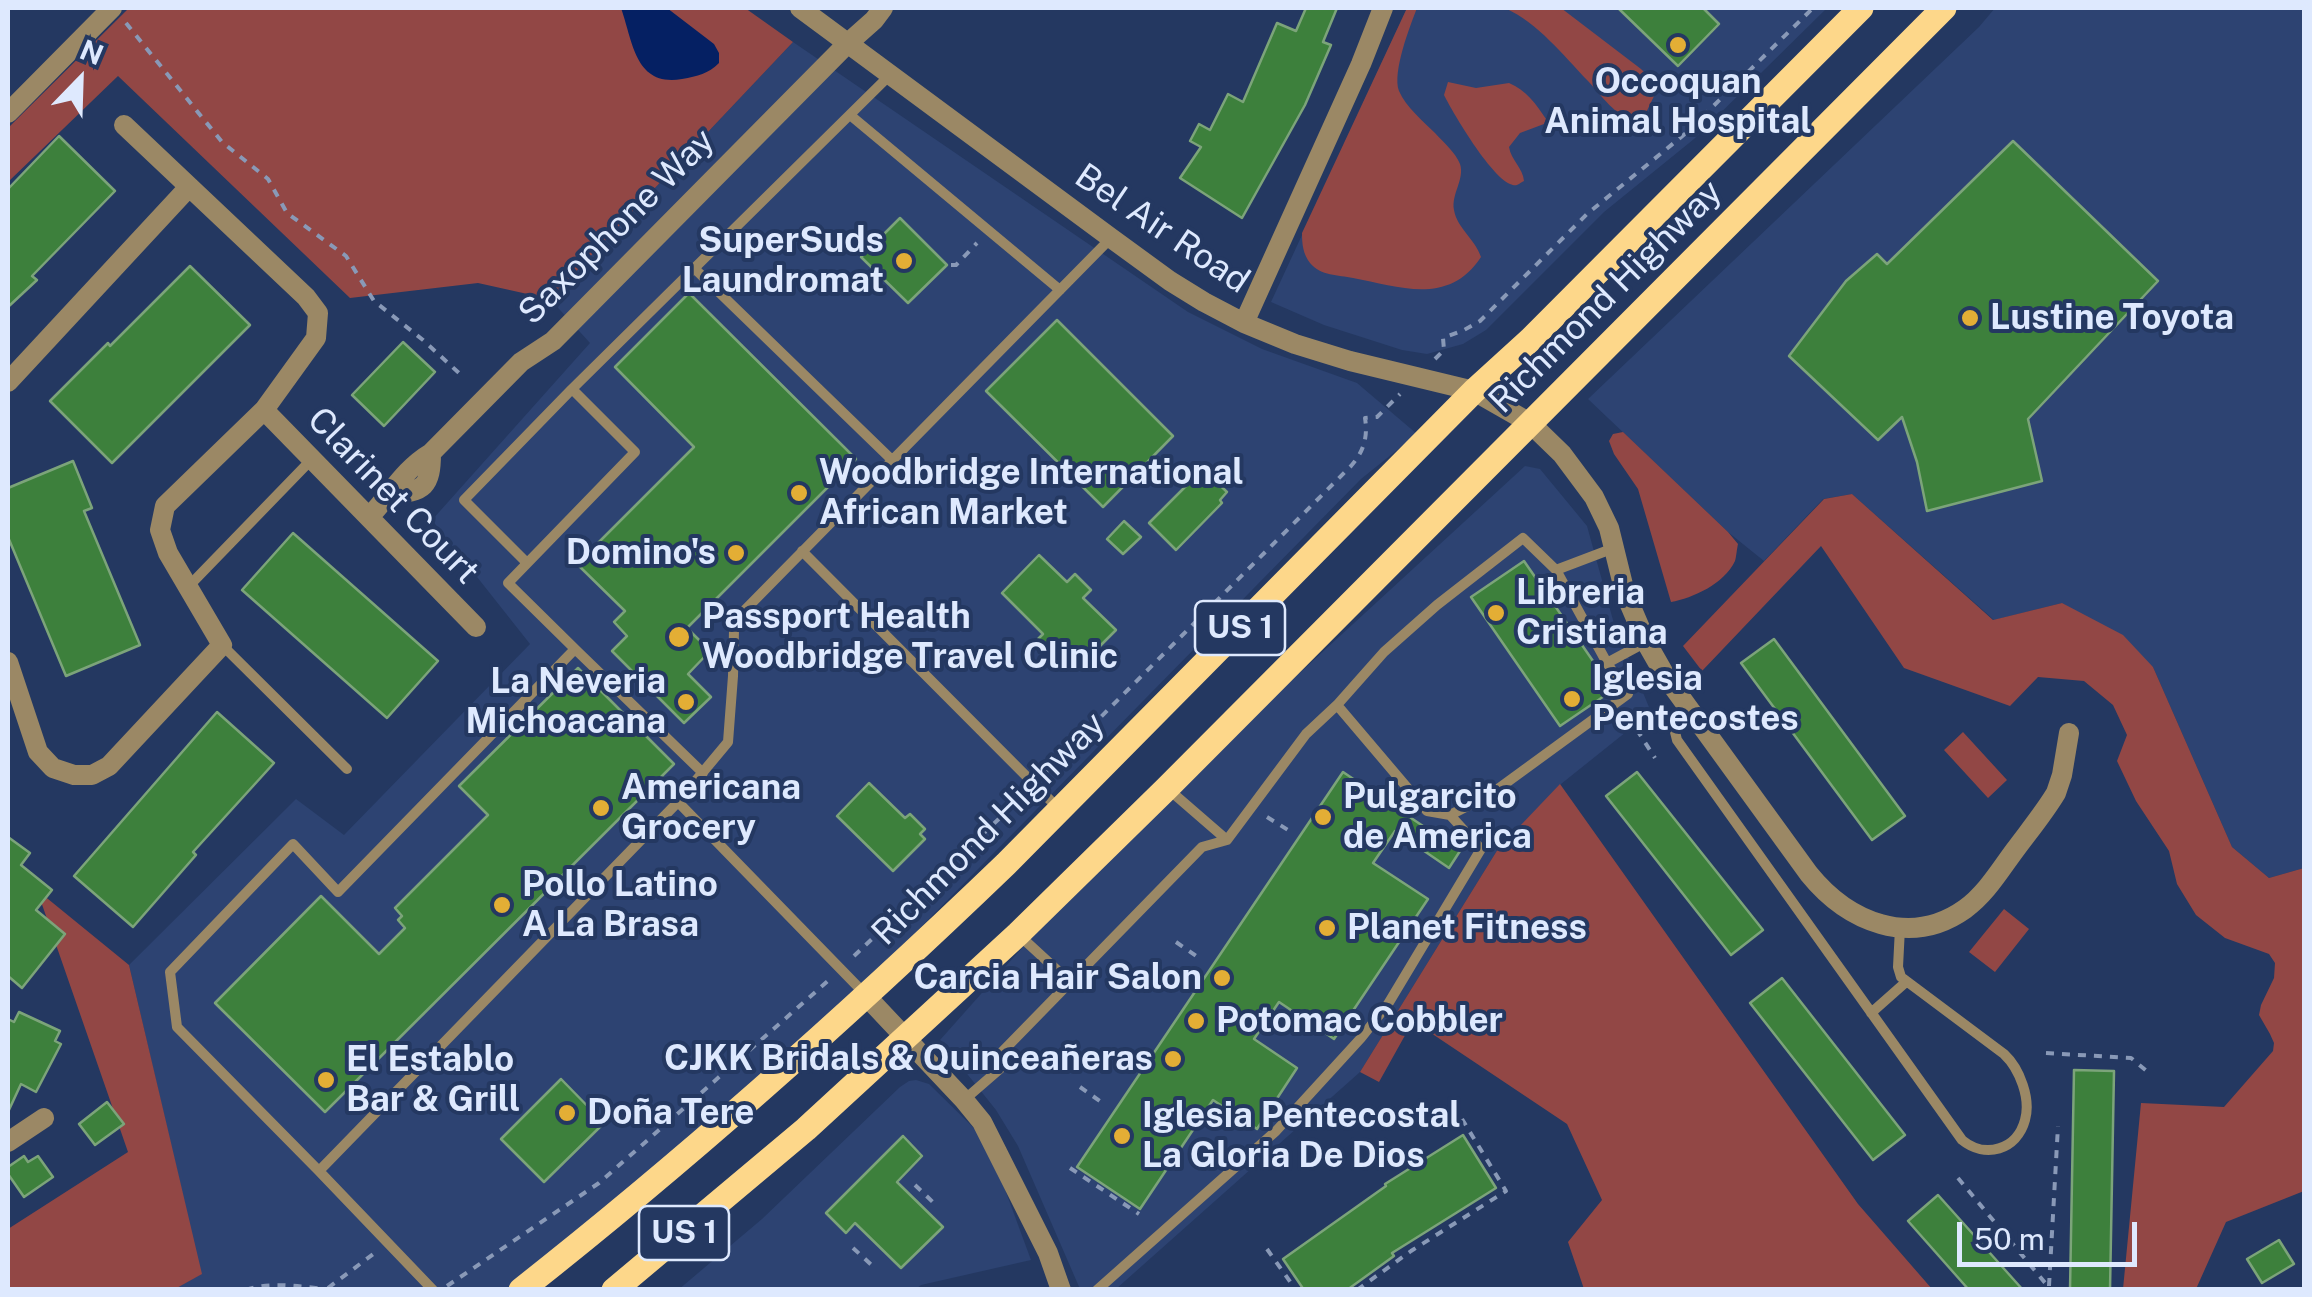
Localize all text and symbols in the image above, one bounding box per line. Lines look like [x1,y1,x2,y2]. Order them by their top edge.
north arrow [30,30,130,130]
text: N [75,32,108,71]
marker: Occoquan Animal Hospital [1667,34,1689,56]
place label: Occoquan Animal Hospital [1544,61,1812,143]
street label: Saxophone Way [510,120,724,334]
street label: Bel Air Road [1067,155,1257,303]
street label: Richmond Highway [1481,172,1731,422]
place label: SuperSuds Laundromat [682,220,884,302]
marker: SuperSuds Laundromat [893,250,915,272]
place label: Lustine Toyota [1990,297,2234,339]
marker: Lustine Toyota [1959,307,1981,329]
street label: Clarinet Court [298,399,488,593]
place label: Woodbridge International African Market [819,452,1244,534]
marker: Woodbridge International African Market [788,482,810,504]
place label: Domino's [566,532,716,574]
marker: Domino's [725,542,747,564]
place label: Libreria Cristiana [1516,572,1667,654]
place label: Passport Health Woodbridge Travel Clinic [702,596,1118,678]
road number: US 1 [1195,601,1285,655]
marker: Libreria Cristiana [1485,602,1507,624]
marker: Passport Health Woodbridge Travel Clinic [666,624,692,650]
place label: Iglesia Pentecostes [1592,658,1799,740]
place label: La Neveria Michoacana [466,661,666,743]
marker: Iglesia Pentecostes [1561,688,1583,710]
marker: La Neveria Michoacana [675,691,697,713]
street label: Richmond Highway [864,704,1114,954]
place label: Americana Grocery [621,767,801,849]
place label: Pulgarcito de America [1343,776,1532,858]
marker: Americana Grocery [590,797,612,819]
marker: Pulgarcito de America [1312,806,1334,828]
place label: Pollo Latino A La Brasa [522,864,718,946]
marker: Pollo Latino A La Brasa [491,894,513,916]
place label: Planet Fitness [1347,907,1587,949]
marker: Planet Fitness [1316,917,1338,939]
place label: Carcia Hair Salon [913,957,1202,999]
marker: Carcia Hair Salon [1211,967,1233,989]
place label: Potomac Cobbler [1216,1000,1503,1042]
marker: Potomac Cobbler [1185,1010,1207,1032]
place label: CJKK Bridals & Quinceañeras [664,1038,1153,1080]
place label: El Establo Bar & Grill [346,1039,520,1121]
marker: CJKK Bridals & Quinceañeras [1162,1048,1184,1070]
marker: El Establo Bar & Grill [315,1069,337,1091]
place label: Doña Tere [587,1092,754,1134]
place label: Iglesia Pentecostal La Gloria De Dios [1142,1095,1461,1177]
marker: Doña Tere [556,1102,578,1124]
marker: Iglesia Pentecostal La Gloria De Dios [1111,1125,1133,1147]
scale bar [1962,1202,2142,1264]
road number: US 1 [639,1206,729,1260]
text: 50 m [1974,1221,2045,1257]

